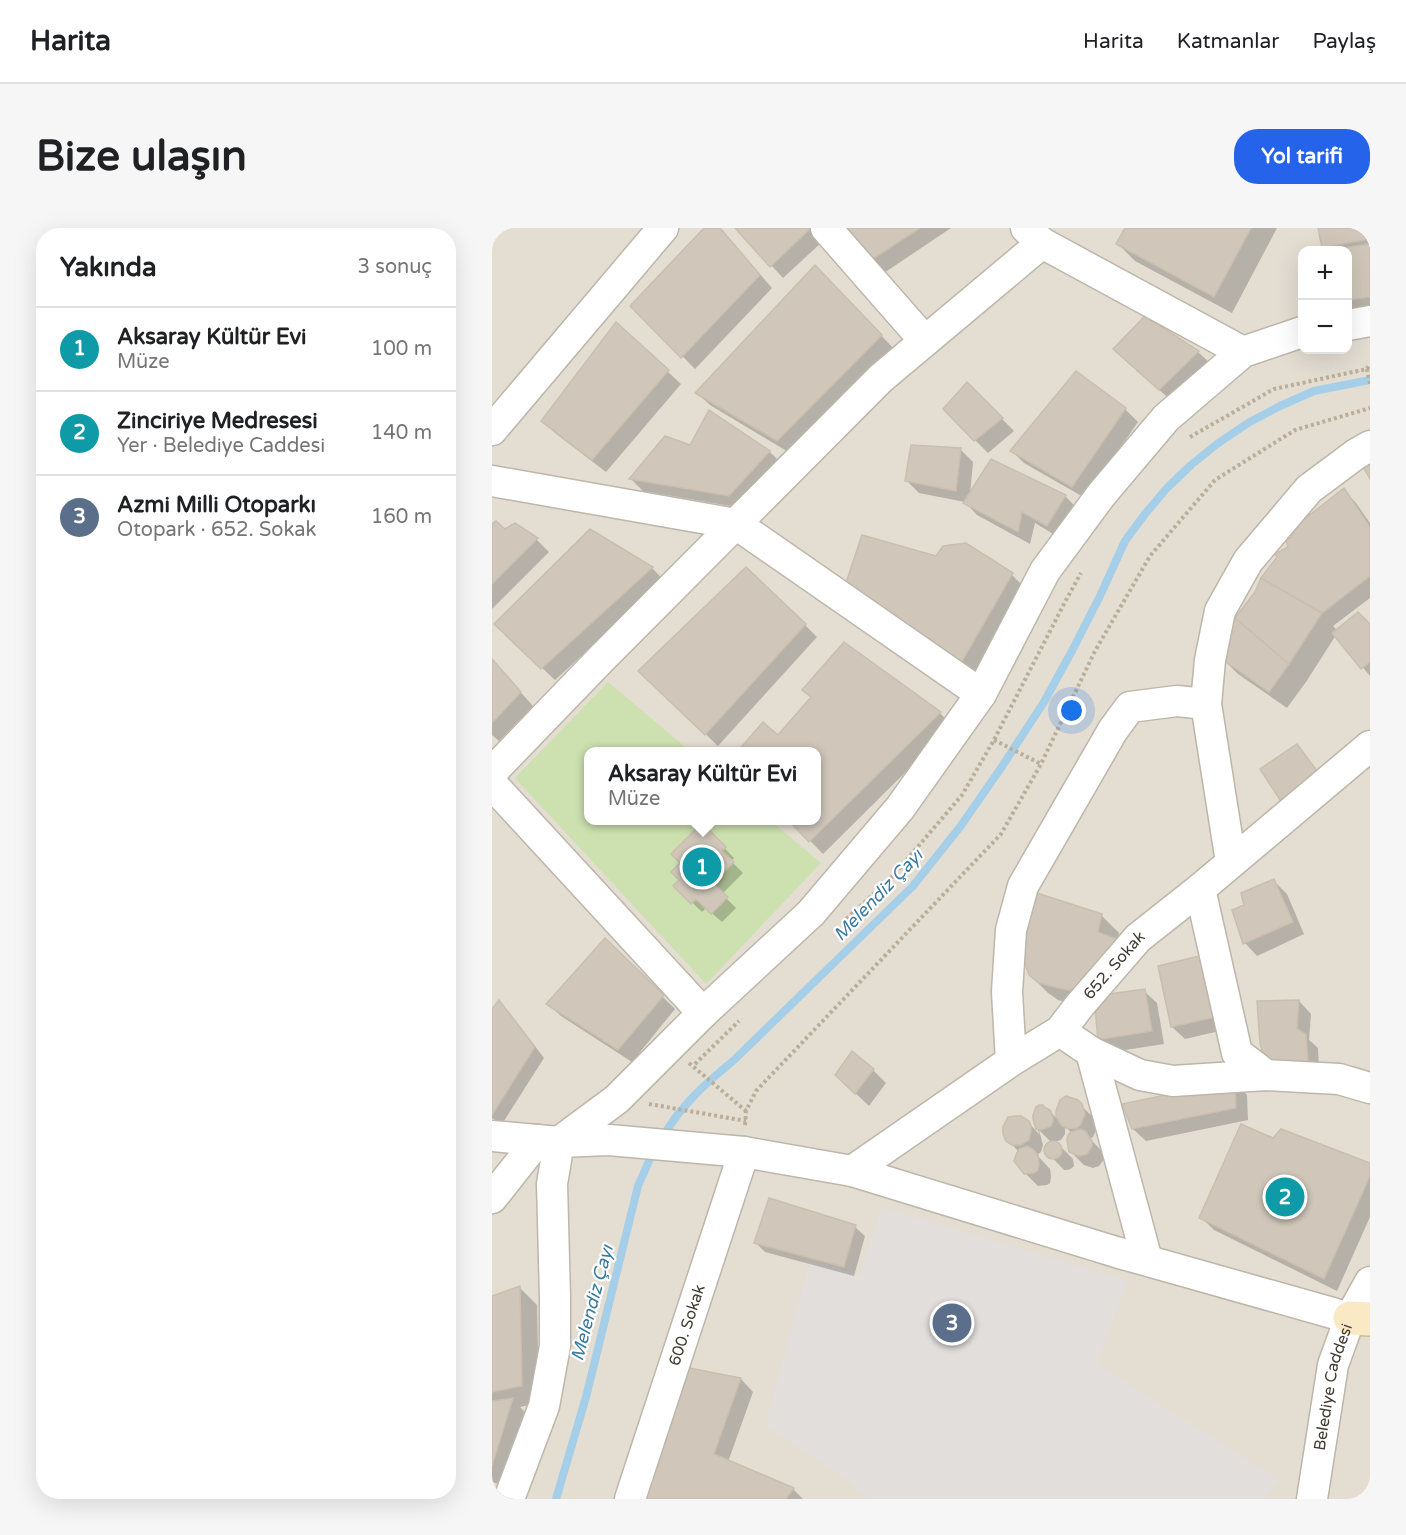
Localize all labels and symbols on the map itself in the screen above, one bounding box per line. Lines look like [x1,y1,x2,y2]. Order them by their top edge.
your location [1057,696,1086,725]
water label: Melendiz Çayı [829,843,928,945]
pin: 1 [682,844,722,890]
street label: 652. Sokak [1079,926,1149,1004]
pin: 2 [1266,1174,1304,1220]
water label: Melendiz Çayı [566,1241,618,1363]
street label: 600. Sokak [664,1282,710,1368]
pin: 3 [932,1300,972,1346]
street label: Belediye Caddesi [1310,1321,1357,1452]

